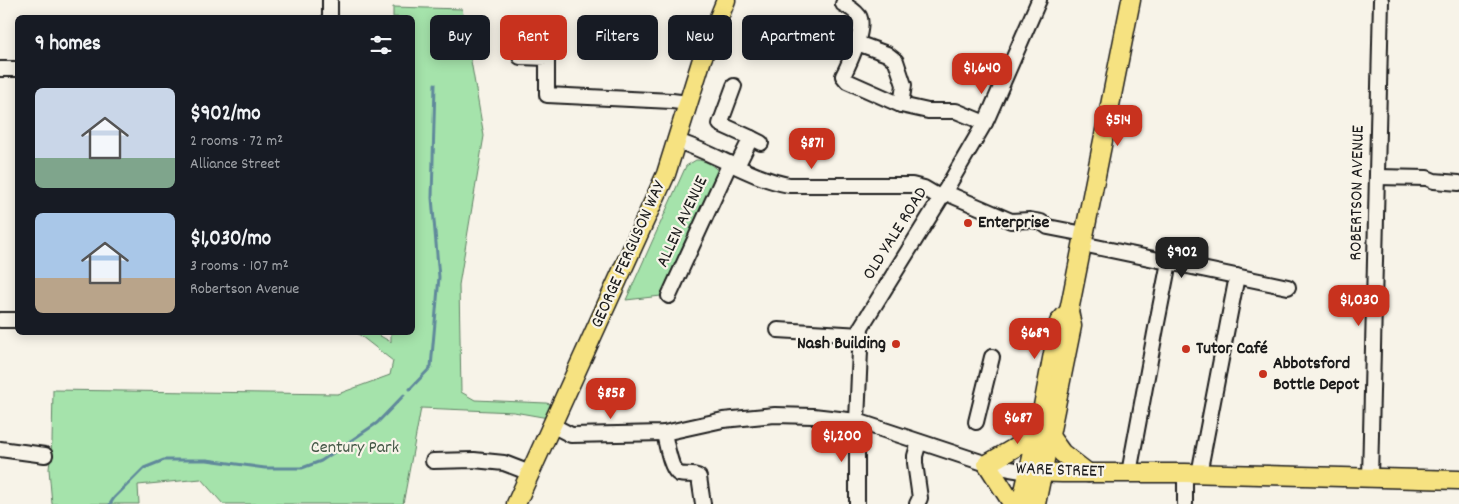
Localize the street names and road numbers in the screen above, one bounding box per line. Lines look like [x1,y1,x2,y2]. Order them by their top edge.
street label: ROBERTSON AVENUE [1344,125,1372,261]
street label: ALLEN AVENUE [651,172,715,272]
street label: GEORGE FERGUSON WAY [585,176,673,332]
street label: OLD YALE ROAD [857,183,935,285]
street label: WARE STREET [1015,457,1105,485]

